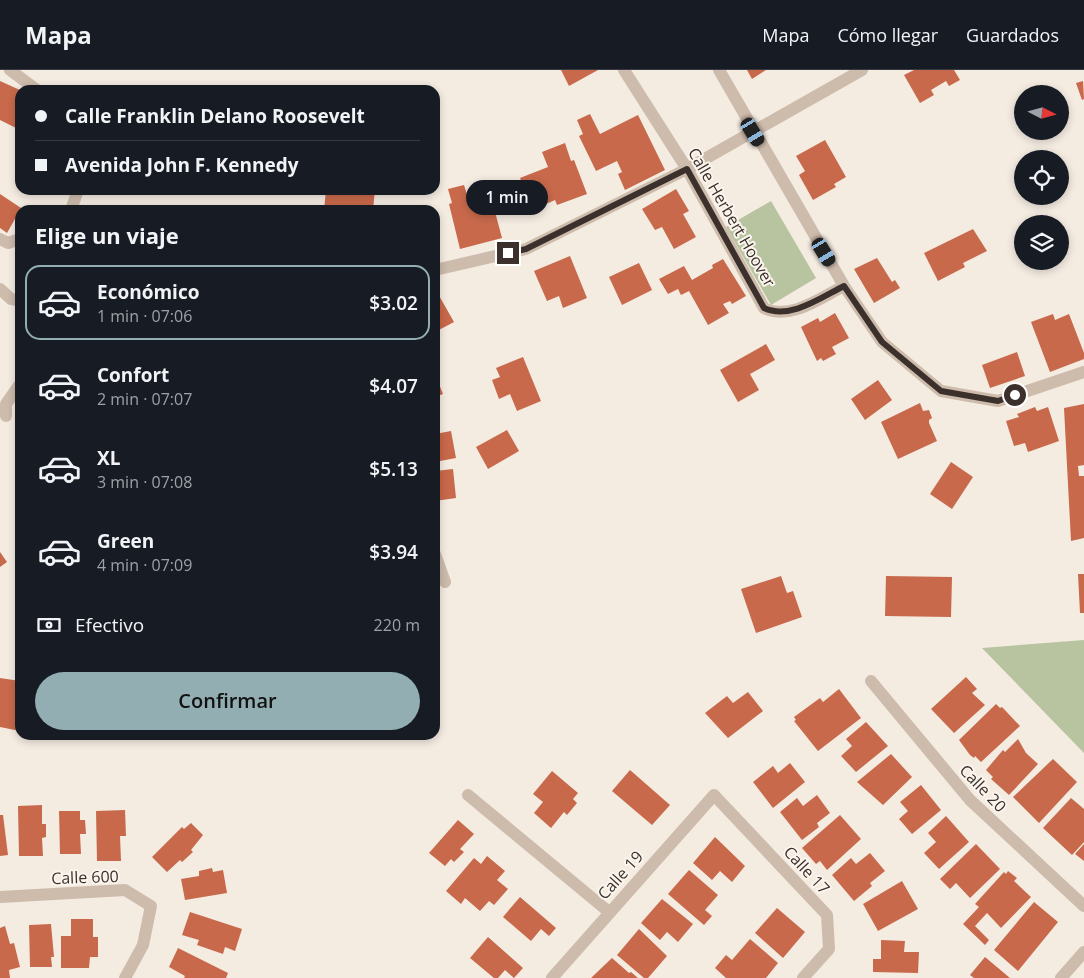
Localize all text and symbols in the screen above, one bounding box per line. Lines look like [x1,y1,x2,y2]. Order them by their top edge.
text: Mapa [25,18,92,51]
text: Mapa [762,23,809,47]
text: Cómo llegar [837,23,938,47]
text: Guardados [966,23,1059,47]
north arrow [1014,85,1069,140]
map controls [1014,85,1069,270]
text: Calle Franklin Delano Roosevelt [65,103,365,129]
car [738,115,767,149]
street label: Calle Herbert Hoover [683,143,781,291]
button: locate [1014,150,1069,205]
text: Avenida John F. Kennedy [65,152,298,178]
callout: 1 min [467,180,549,216]
text: 1 min [485,186,529,208]
button: layers [1014,215,1069,270]
text: Elige un viaje [35,220,179,250]
car [809,235,838,269]
route end [497,242,519,264]
text: Económico [97,279,199,305]
icon: car [37,280,82,325]
text: $3.02 [369,290,418,316]
text: 1 min · 07:06 [97,305,192,327]
text: Confort [97,362,169,388]
icon: car [37,363,82,408]
text: $4.07 [369,373,418,399]
route start [1004,384,1026,406]
text: 2 min · 07:07 [97,388,192,410]
text: XL [97,445,120,471]
icon: car [37,446,82,491]
text: $5.13 [369,456,418,482]
text: 3 min · 07:08 [97,471,192,493]
text: Green [97,528,154,554]
icon: car [37,529,82,574]
text: $3.94 [369,539,418,565]
text: 4 min · 07:09 [97,554,192,576]
icon: cash [35,611,63,639]
text: Efectivo [75,612,144,638]
text: 220 m [374,614,420,636]
button: Confirmar [35,672,420,730]
street label: Calle 20 [955,759,1011,817]
street label: Calle 17 [779,841,835,899]
street label: Calle 19 [592,846,648,904]
street label: Calle 600 [51,865,119,889]

